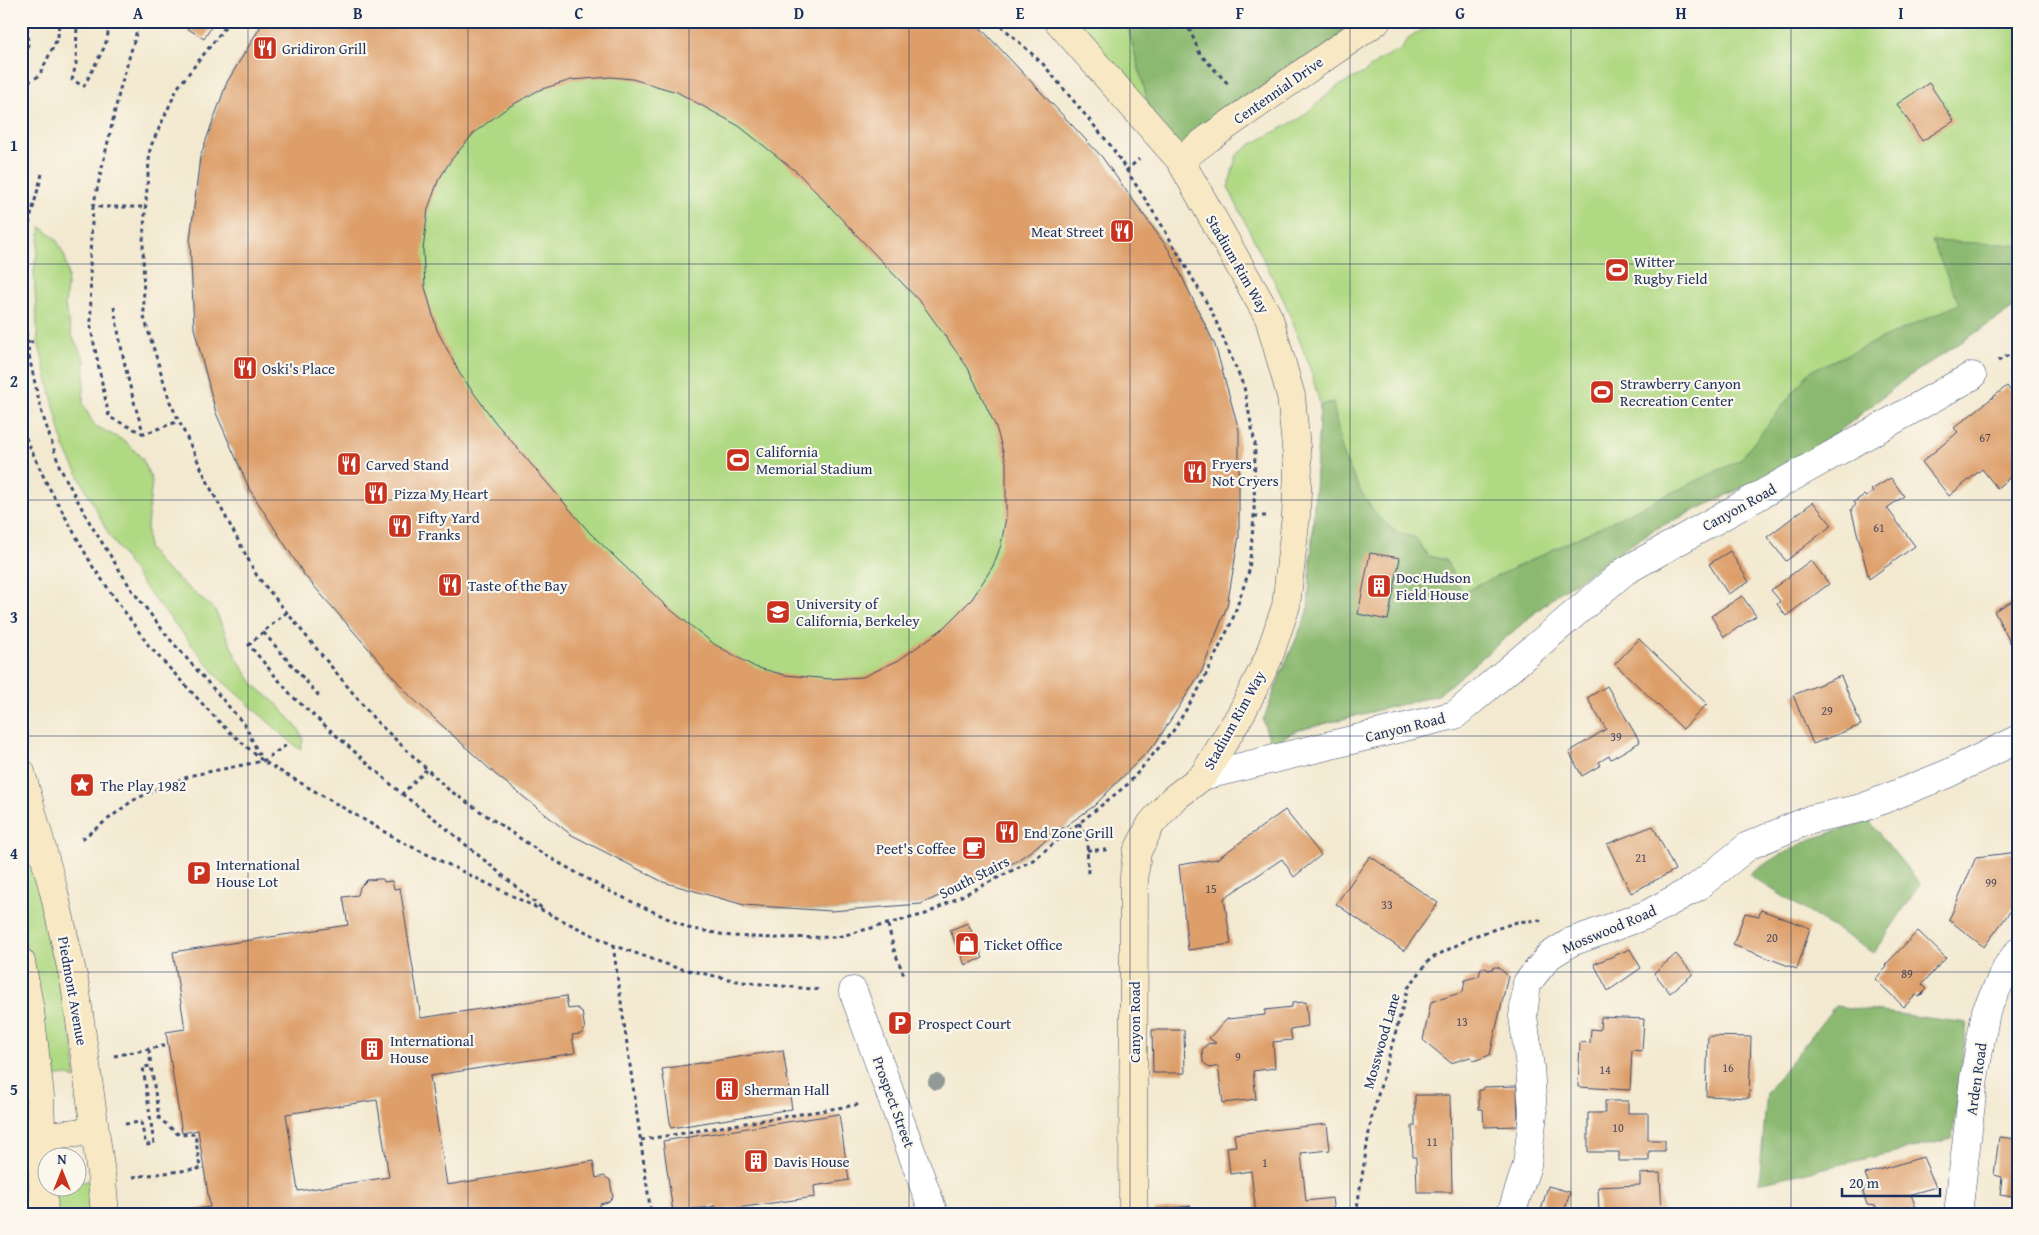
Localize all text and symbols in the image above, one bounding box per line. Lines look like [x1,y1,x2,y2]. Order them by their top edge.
text: A [133,1,144,25]
text: B [353,1,363,25]
text: C [574,1,584,25]
text: D [794,1,804,25]
text: E [1016,1,1025,25]
text: F [1236,1,1244,25]
text: G [1455,1,1465,25]
text: H [1675,1,1687,25]
text: I [1898,1,1904,25]
restaurant icon: Gridiron Grill [252,35,278,61]
place label: Gridiron Grill [282,38,366,59]
street label: Centennial Drive [1229,51,1327,129]
text: 1 [10,133,18,157]
street label: Stadium Rim Way [1201,211,1275,318]
restaurant icon: Meat Street [1109,218,1135,244]
place label: Meat Street [1031,221,1105,242]
place label: Witter Rugby Field [1634,251,1708,289]
sports icon: Witter Rugby Field [1604,257,1630,283]
restaurant icon: Oski's Place [232,355,258,381]
place label: Oski's Place [262,358,335,379]
text: 2 [10,369,18,393]
place label: Strawberry Canyon Recreation Center [1620,373,1742,411]
sports icon: Strawberry Canyon Recreation Center [1589,379,1615,405]
house number: 67 [1979,429,1991,446]
place label: California Memorial Stadium [756,441,873,479]
sports icon: California Memorial Stadium [725,447,751,473]
restaurant icon: Carved Stand [336,451,362,477]
place label: Fryers Not Cryers [1212,453,1279,491]
place label: Carved Stand [366,454,449,475]
restaurant icon: Fryers Not Cryers [1182,459,1208,485]
street label: Canyon Road [1698,478,1780,536]
restaurant icon: Pizza My Heart [363,480,389,506]
place label: Pizza My Heart [394,483,489,504]
place label: Fifty Yard Franks [418,507,480,545]
restaurant icon: Fifty Yard Franks [387,513,413,539]
house number: 61 [1873,519,1885,536]
place label: Doc Hudson Field House [1396,567,1471,605]
restaurant icon: Taste of the Bay [437,572,463,598]
building icon: Doc Hudson Field House [1366,573,1392,599]
place label: Taste of the Bay [468,575,568,596]
place label: University of California, Berkeley [796,593,920,631]
school or university icon: University of California, Berkeley [765,599,791,625]
text: 3 [10,605,18,629]
street label: Stadium Rim Way [1198,666,1270,774]
house number: 29 [1821,702,1833,719]
street label: Canyon Road [1363,707,1447,747]
house number: 39 [1610,728,1622,745]
place icon: The Play 1982 [69,772,95,798]
place label: The Play 1982 [100,775,186,796]
restaurant icon: End Zone Grill [994,819,1020,845]
place label: End Zone Grill [1024,822,1113,843]
cafe icon: Peet's Coffee [961,835,987,861]
place label: Peet's Coffee [876,838,956,859]
text: 4 [10,841,18,865]
house number: 21 [1635,849,1647,866]
street label: South Stairs [935,850,1013,904]
place label: International House Lot [216,854,300,892]
parking icon: International House Lot [186,860,212,886]
house number: 99 [1985,874,1997,891]
house number: 15 [1205,880,1217,897]
house number: 33 [1381,896,1393,913]
street label: Mosswood Road [1559,900,1659,958]
house number: 20 [1766,929,1778,946]
shop icon: Ticket Office [954,931,980,957]
place label: Ticket Office [984,934,1063,955]
street label: Piedmont Avenue [53,935,93,1047]
house number: 89 [1901,965,1913,982]
street label: Canyon Road [1124,981,1145,1063]
street label: Mosswood Lane [1357,991,1405,1091]
parking icon: Prospect Court [887,1010,913,1036]
place label: Prospect Court [918,1013,1012,1034]
house number: 13 [1456,1013,1468,1030]
place label: International House [390,1030,474,1068]
building icon: International House [359,1036,385,1062]
street label: Arden Road [1961,1041,1991,1117]
house number: 9 [1235,1048,1241,1065]
street label: Prospect Street [868,1053,921,1151]
house number: 16 [1722,1059,1734,1076]
house number: 14 [1599,1061,1611,1078]
building icon: Sherman Hall [714,1076,740,1102]
text: 5 [10,1077,18,1101]
place label: Sherman Hall [744,1079,830,1100]
house number: 10 [1612,1119,1624,1136]
house number: 11 [1426,1133,1438,1150]
north arrow [38,1148,88,1198]
building icon: Davis House [743,1148,769,1174]
text: N [57,1149,67,1169]
place label: Davis House [774,1151,850,1172]
house number: 1 [1262,1154,1268,1171]
scale bar [1842,1165,1939,1197]
text: 20 m [1849,1172,1880,1193]

